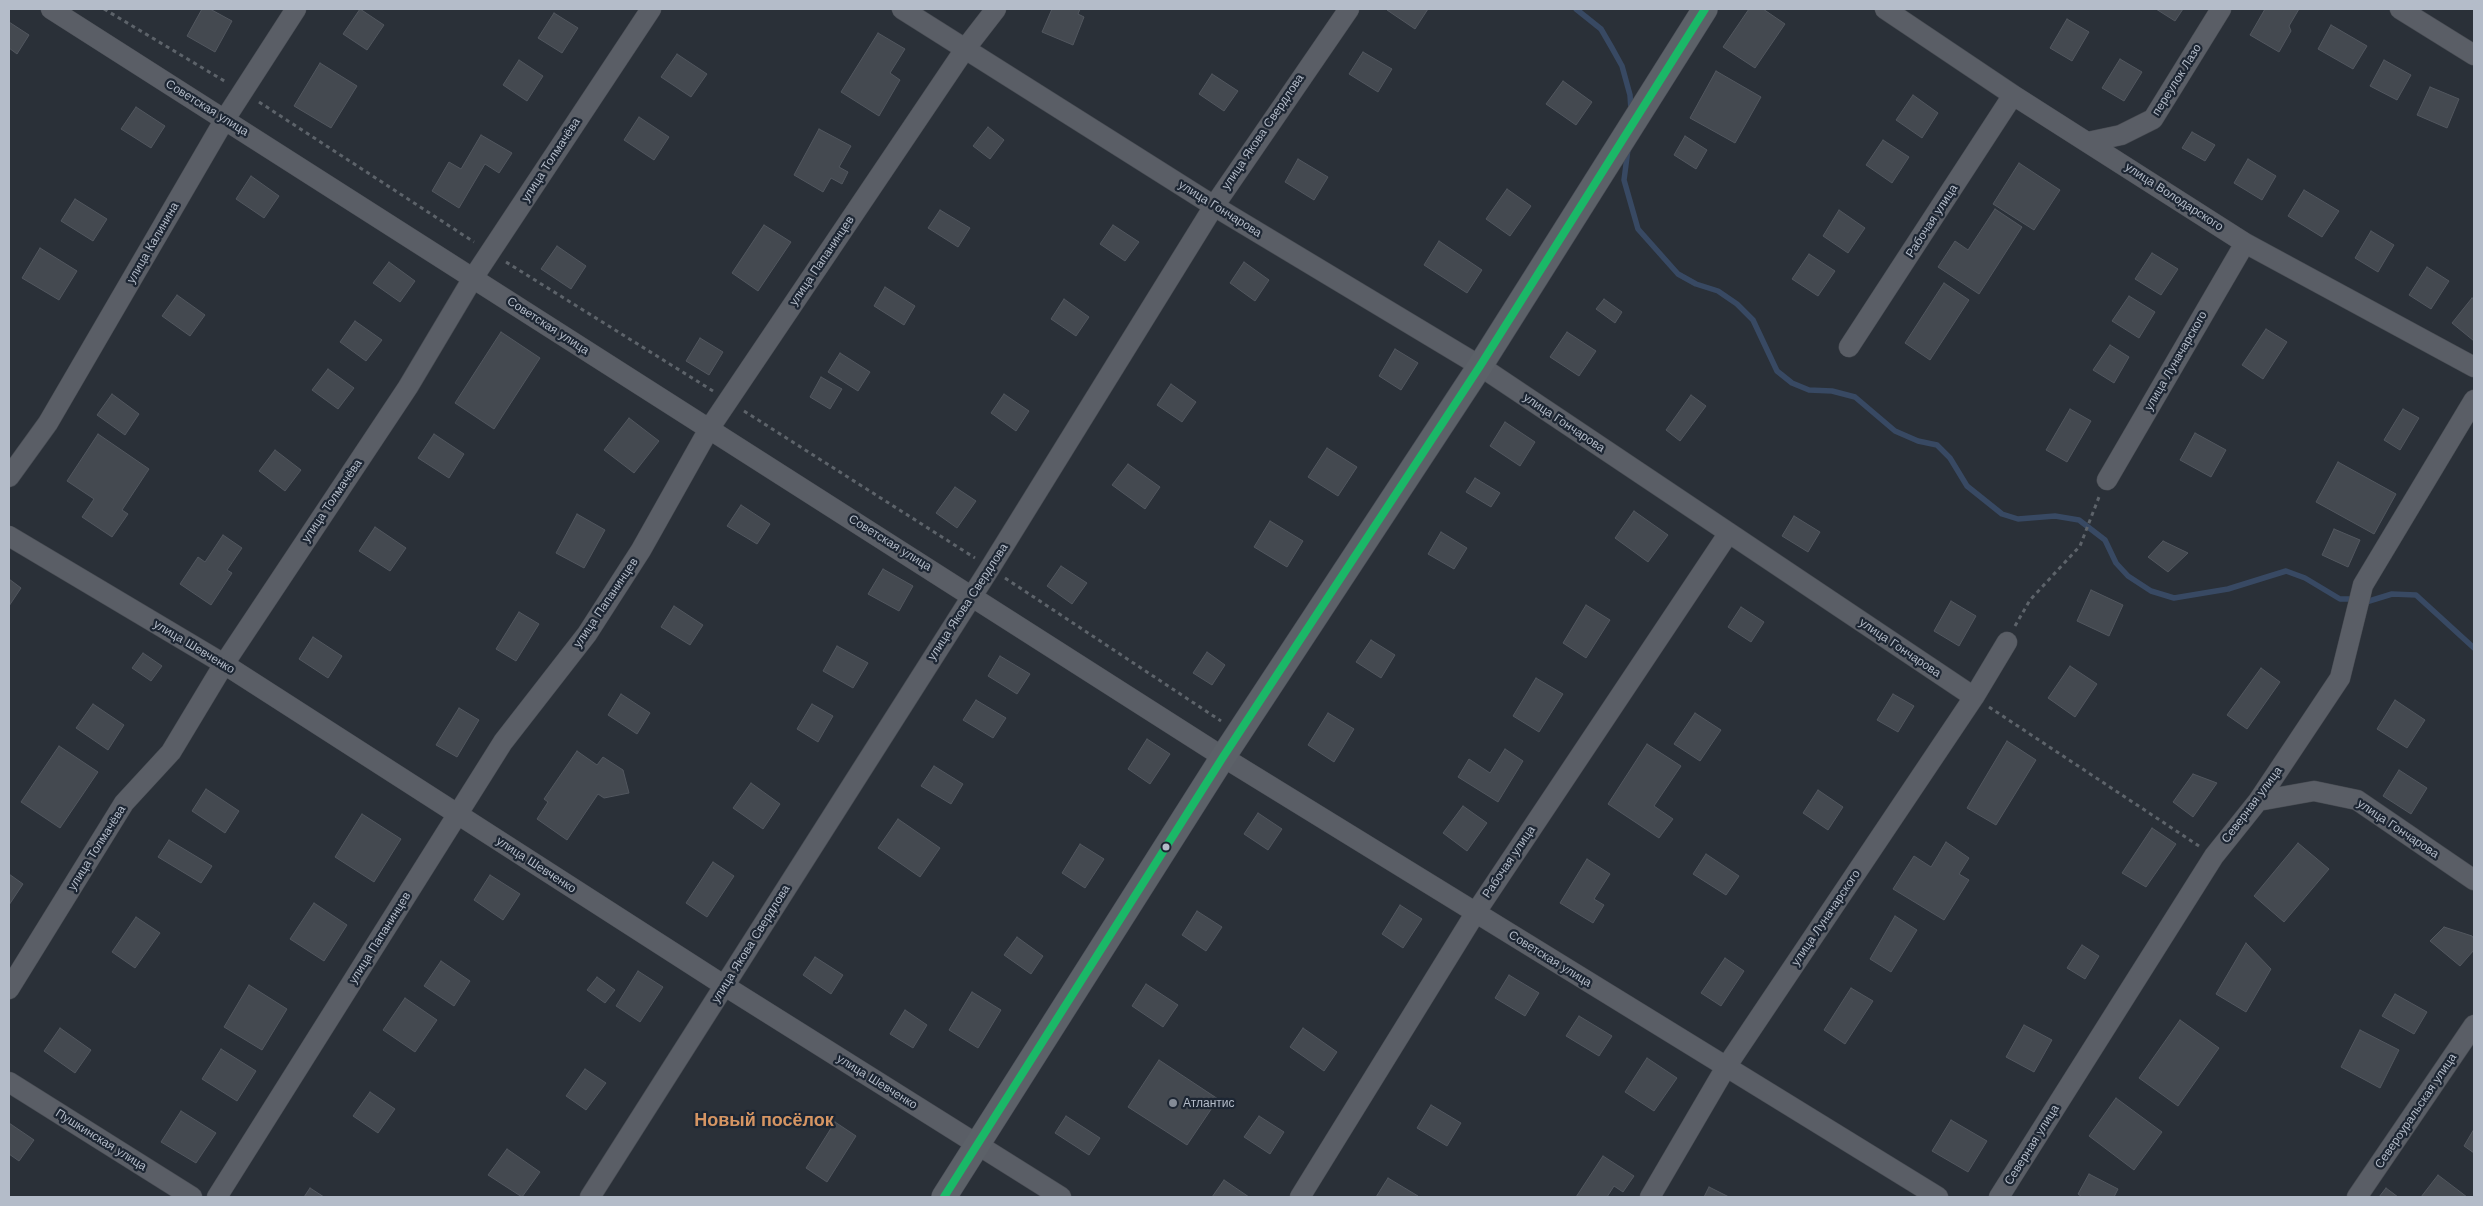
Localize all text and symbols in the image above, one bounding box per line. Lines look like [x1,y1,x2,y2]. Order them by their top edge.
street label: переулок Лазо [2149,42,2205,118]
street label: улица Якова Свердлова [1219,71,1307,193]
street label: Советская улица [163,77,251,139]
street label: улица Толмачёва [518,115,584,205]
street label: улица Володарского [2122,160,2226,234]
street label: улица Гончарова [1176,178,1264,240]
street label: Рабочая улица [1903,182,1961,260]
street label: улица Калинина [124,200,182,286]
street label: улица Папанинцев [787,213,857,309]
street label: Советская улица [504,294,592,358]
street label: улица Луначарского [2142,309,2210,413]
street label: улица Гончарова [1520,390,1608,456]
street label: улица Толмачёва [299,457,365,545]
street label: Советская улица [846,512,934,574]
street label: улица Якова Свердлова [925,541,1011,663]
street label: улица Папанинцев [571,555,641,651]
street label: улица Гончарова [1856,615,1944,681]
street label: улица Шевченко [151,617,237,677]
street label: Северная улица [2219,764,2285,846]
street label: улица Гончарова [2354,796,2442,862]
street label: улица Толмачёва [65,803,129,893]
street label: Рабочая улица [1480,823,1538,901]
street label: улица Шевченко [493,834,579,896]
unlabelled marker [1161,842,1171,852]
street label: улица Луначарского [1789,867,1863,969]
street label: улица Якова Свердлова [709,882,793,1006]
street label: улица Папанинцев [346,890,414,986]
street label: Советская улица [1506,928,1594,990]
street label: улица Шевченко [834,1051,920,1113]
street label: Североуральская улица [2372,1051,2460,1171]
place label: Атлантис [1183,1096,1234,1110]
marker: Атлантис [1167,1097,1179,1109]
street label: Северная улица [2002,1102,2062,1188]
street label: Пушкинская улица [53,1106,149,1174]
district label: Новый посёлок [694,1110,834,1132]

